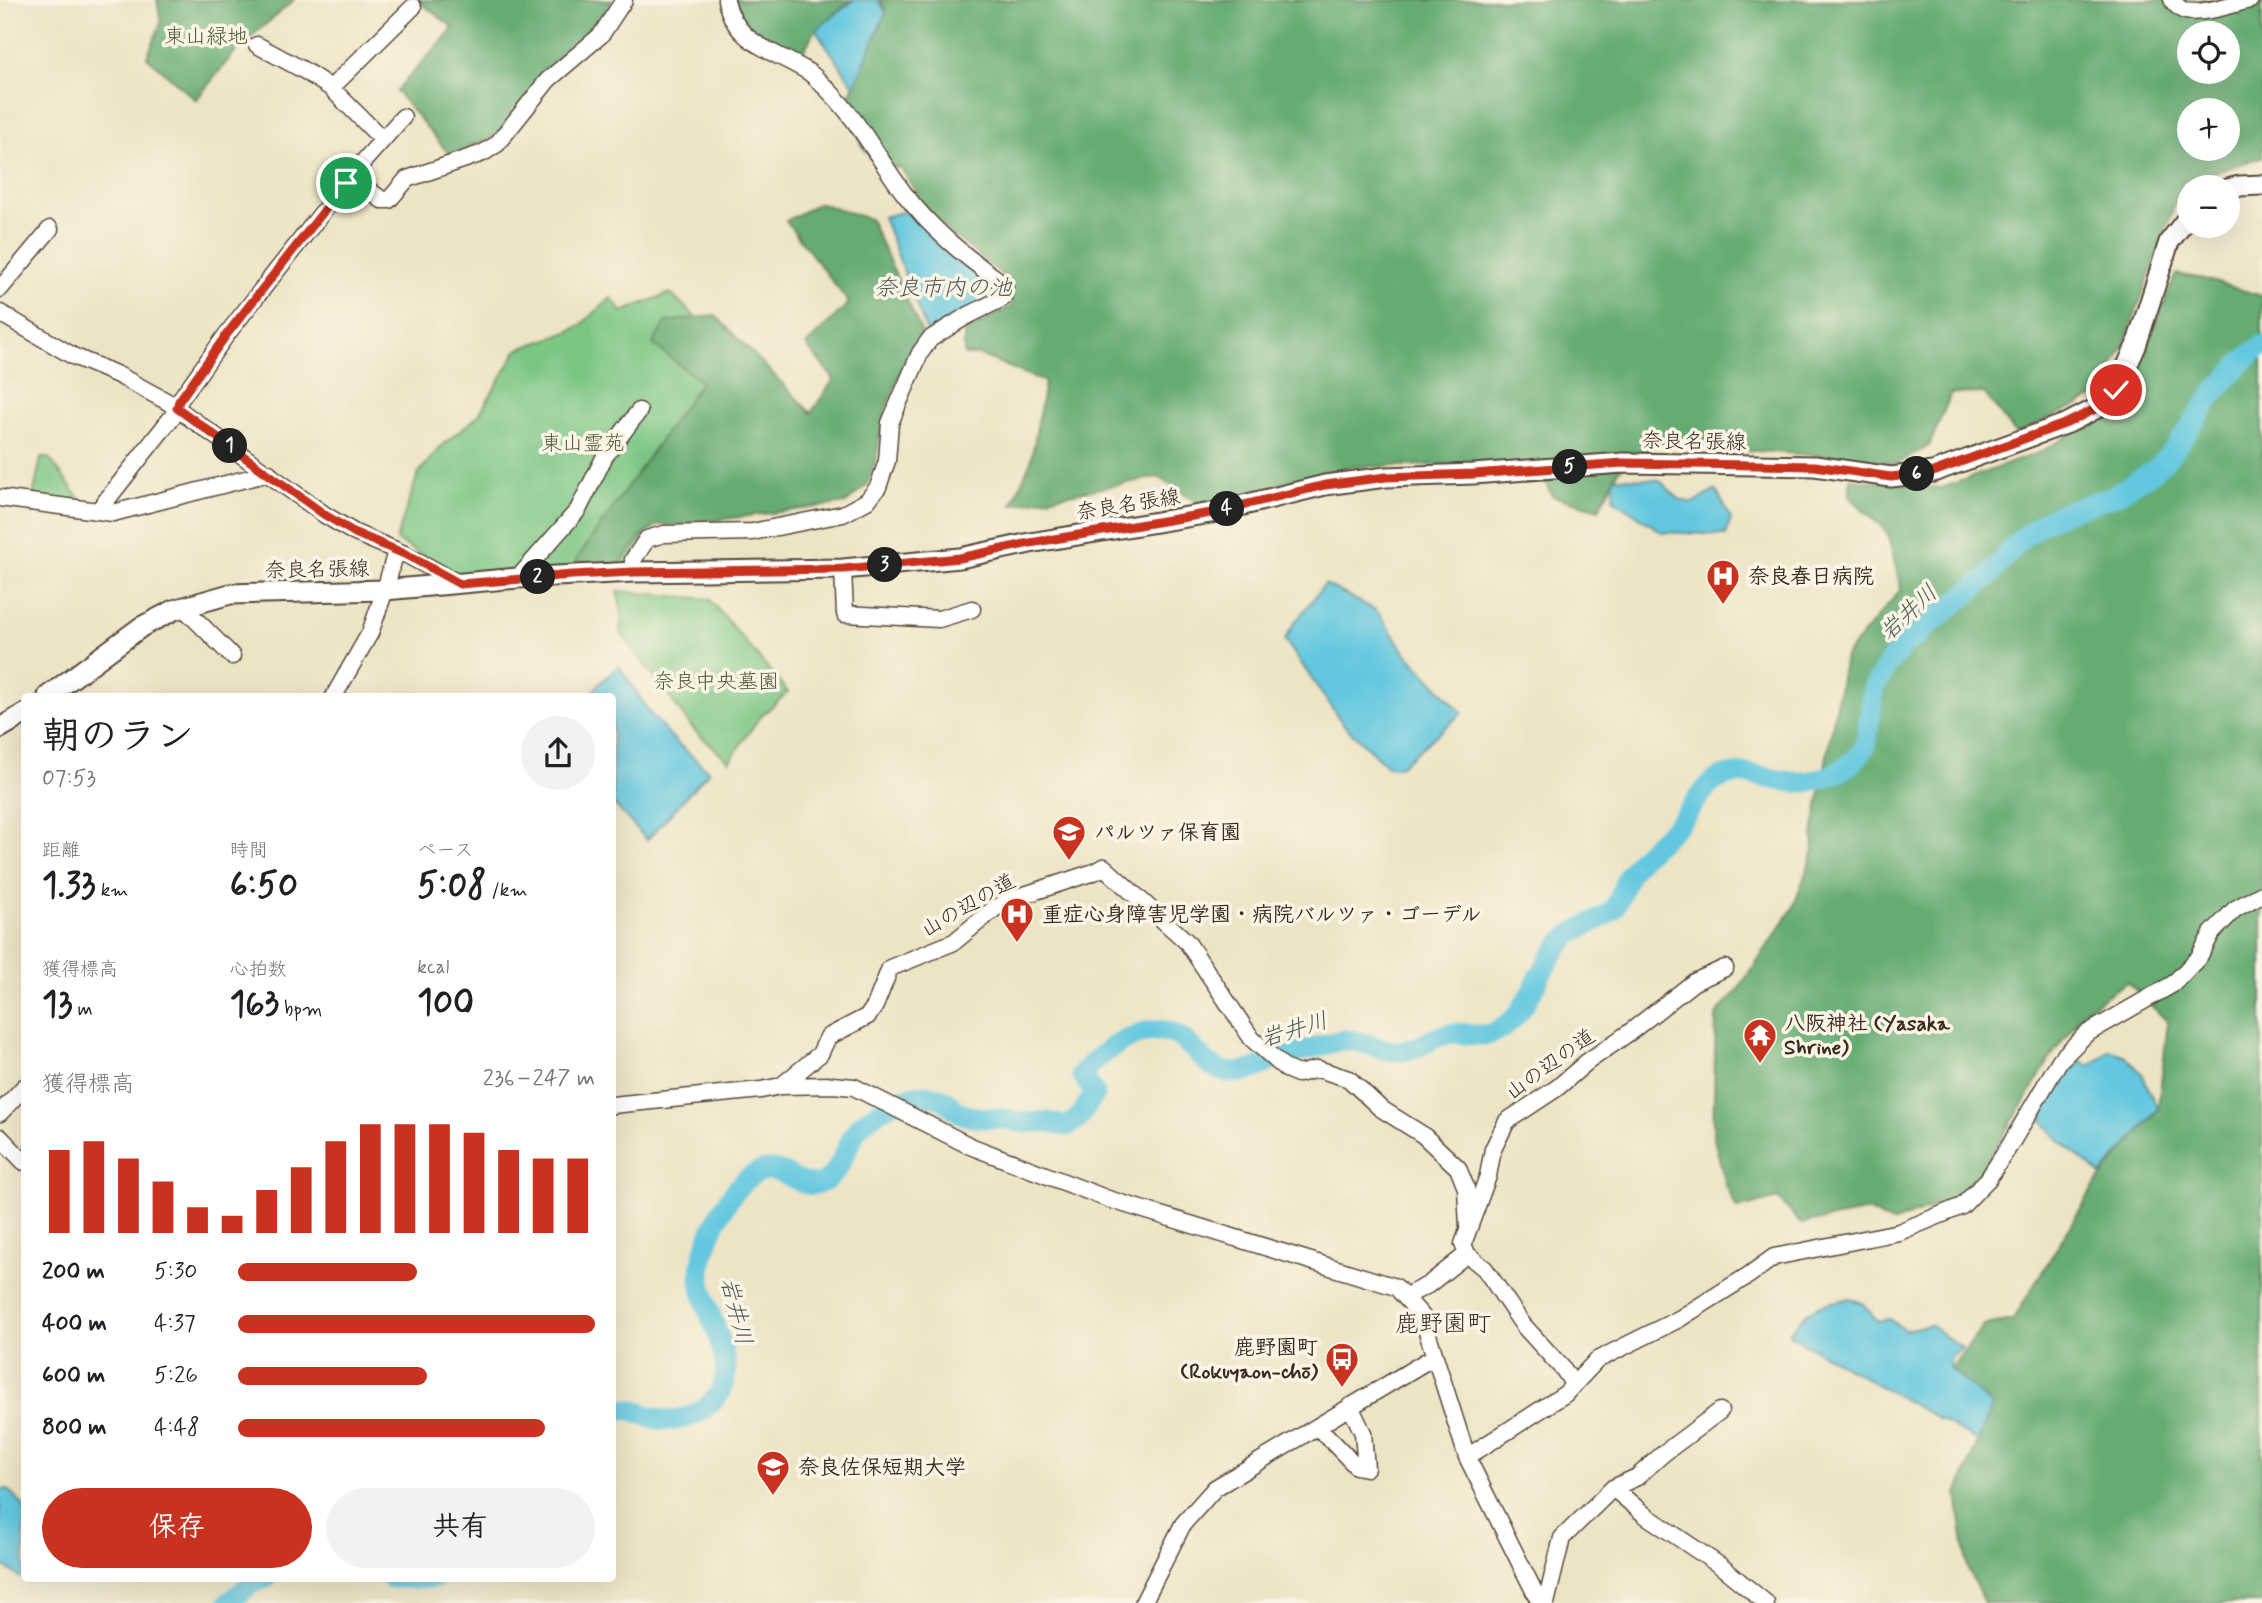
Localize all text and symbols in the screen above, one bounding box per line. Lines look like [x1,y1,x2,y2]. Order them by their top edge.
map controls [2177,21,2240,238]
button: locate [2177,21,2240,84]
park label: 東山緑地 [164,23,248,51]
button: + [2177,98,2240,161]
pin [316,153,376,213]
icon: arrive [327,164,365,202]
button: − [2177,175,2240,238]
water label: 奈良市内の池 [874,274,1013,304]
pin [2086,360,2146,420]
icon: check [2097,371,2135,409]
street label: 奈良名張線 [1641,427,1747,457]
pin: 1 [212,428,247,464]
park label: 東山霊苑 [541,430,625,458]
text: 1 [225,433,234,458]
pin: 5 [1552,449,1588,484]
text: 5 [1564,454,1575,479]
pin: 6 [1899,456,1934,491]
text: 6 [1912,461,1921,486]
street label: 奈良名張線 [1074,483,1182,527]
pin: 4 [1210,491,1244,526]
text: 4 [1221,496,1232,521]
pin: 3 [868,548,903,582]
text: 3 [880,552,889,577]
street label: 奈良名張線 [264,555,370,585]
hospital icon: 奈良春日病院 [1704,557,1742,606]
pin: 2 [520,560,556,594]
place label: 奈良春日病院 [1748,563,1874,591]
text: 2 [533,564,542,589]
water label: 岩井川 [1874,579,1945,648]
park label: 奈良中央墓園 [653,668,779,696]
text: 朝のラン [42,713,194,762]
button: share [521,716,595,790]
text: 07:53 [42,764,96,794]
school or university icon: パルツァ保育園 [1050,813,1088,862]
place label: パルツァ保育園 [1094,819,1241,847]
text: 距離 [42,838,80,863]
text: 時間 [230,838,268,863]
text: ペース [417,838,473,863]
text: 1.33 [42,863,96,909]
text: 6:50 [230,863,298,909]
text: 5:08 [417,863,486,909]
street label: 山の辺の道 [916,867,1021,944]
text: km [96,878,128,903]
text: /km [486,878,528,903]
hospital icon: 重症心身障害児学園・病院バルツァ・ゴーデル [998,895,1036,944]
place label: 重症心身障害児学園・病院バルツァ・ゴーデル [1042,901,1482,929]
text: kcal [417,955,449,980]
text: 獲得標高 [42,957,118,982]
text: 心拍数 [230,957,287,982]
text: 100 [417,980,474,1026]
text: 13 [42,982,72,1028]
text: 163 [230,982,279,1028]
text: m [72,997,93,1022]
text: bpm [279,997,322,1022]
water label: 岩井川 [1257,1006,1332,1055]
place label: 八阪神社 (Yasaka Shrine) [1784,1010,1951,1062]
temple icon: 八阪神社 (Yasaka Shrine) [1741,1016,1779,1065]
street label: 山の辺の道 [1500,1023,1601,1107]
text: 236–247 m [483,1064,595,1094]
text: 獲得標高 [42,1070,134,1100]
text: 200 m [42,1257,105,1287]
text: 5:30 [154,1257,198,1287]
water label: 岩井川 [712,1274,758,1349]
text: 400 m [42,1309,107,1339]
text: 4:37 [154,1309,196,1339]
district label: 鹿野園町 [1395,1309,1491,1340]
place label: 鹿野園町 (Rokuyaon-chō) [1180,1334,1319,1386]
bus stop icon: 鹿野園町 (Rokuyaon-chō) [1323,1340,1361,1389]
text: 600 m [42,1361,105,1391]
text: 5:26 [154,1361,198,1391]
text: 800 m [42,1413,106,1443]
text: 4:48 [154,1413,200,1443]
school or university icon: 奈良佐保短期大学 [754,1448,792,1497]
place label: 奈良佐保短期大学 [798,1454,966,1482]
button: 保存 [42,1488,312,1568]
button: 共有 [326,1488,595,1568]

